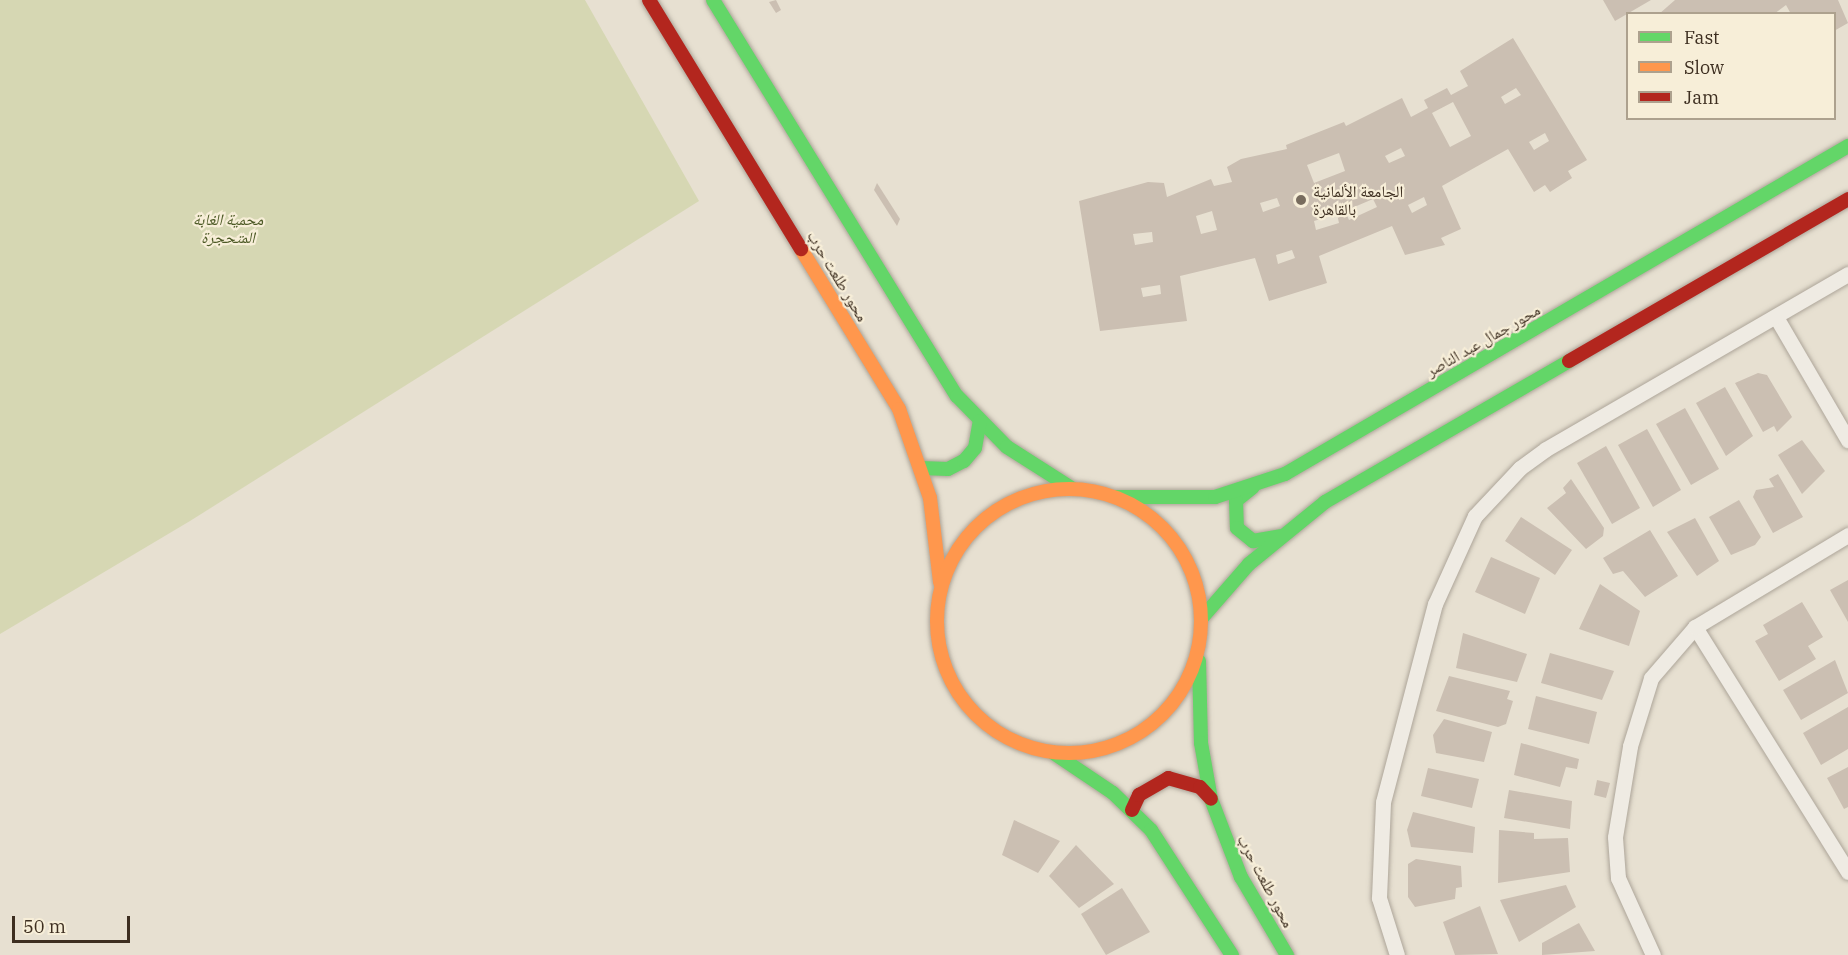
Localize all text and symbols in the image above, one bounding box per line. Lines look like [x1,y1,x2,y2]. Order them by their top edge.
legend [1626,12,1836,120]
text: Fast [1684,26,1719,49]
text: Slow [1684,56,1724,79]
text: Jam [1684,86,1719,109]
place label: الجامعة الألمانية بالقاهرة [1313,181,1403,219]
marker: الجامعة الألمانية بالقاهرة [1294,193,1308,207]
park label: محمية الغابة المتحجرة [193,209,263,247]
street label: محور طلعت حرب [803,227,873,325]
street label: محور جمال عبد الناصر [1423,300,1543,380]
street label: محور طلعت حرب [1234,831,1298,931]
scale bar [15,904,134,942]
text: 50 m [23,915,66,938]

